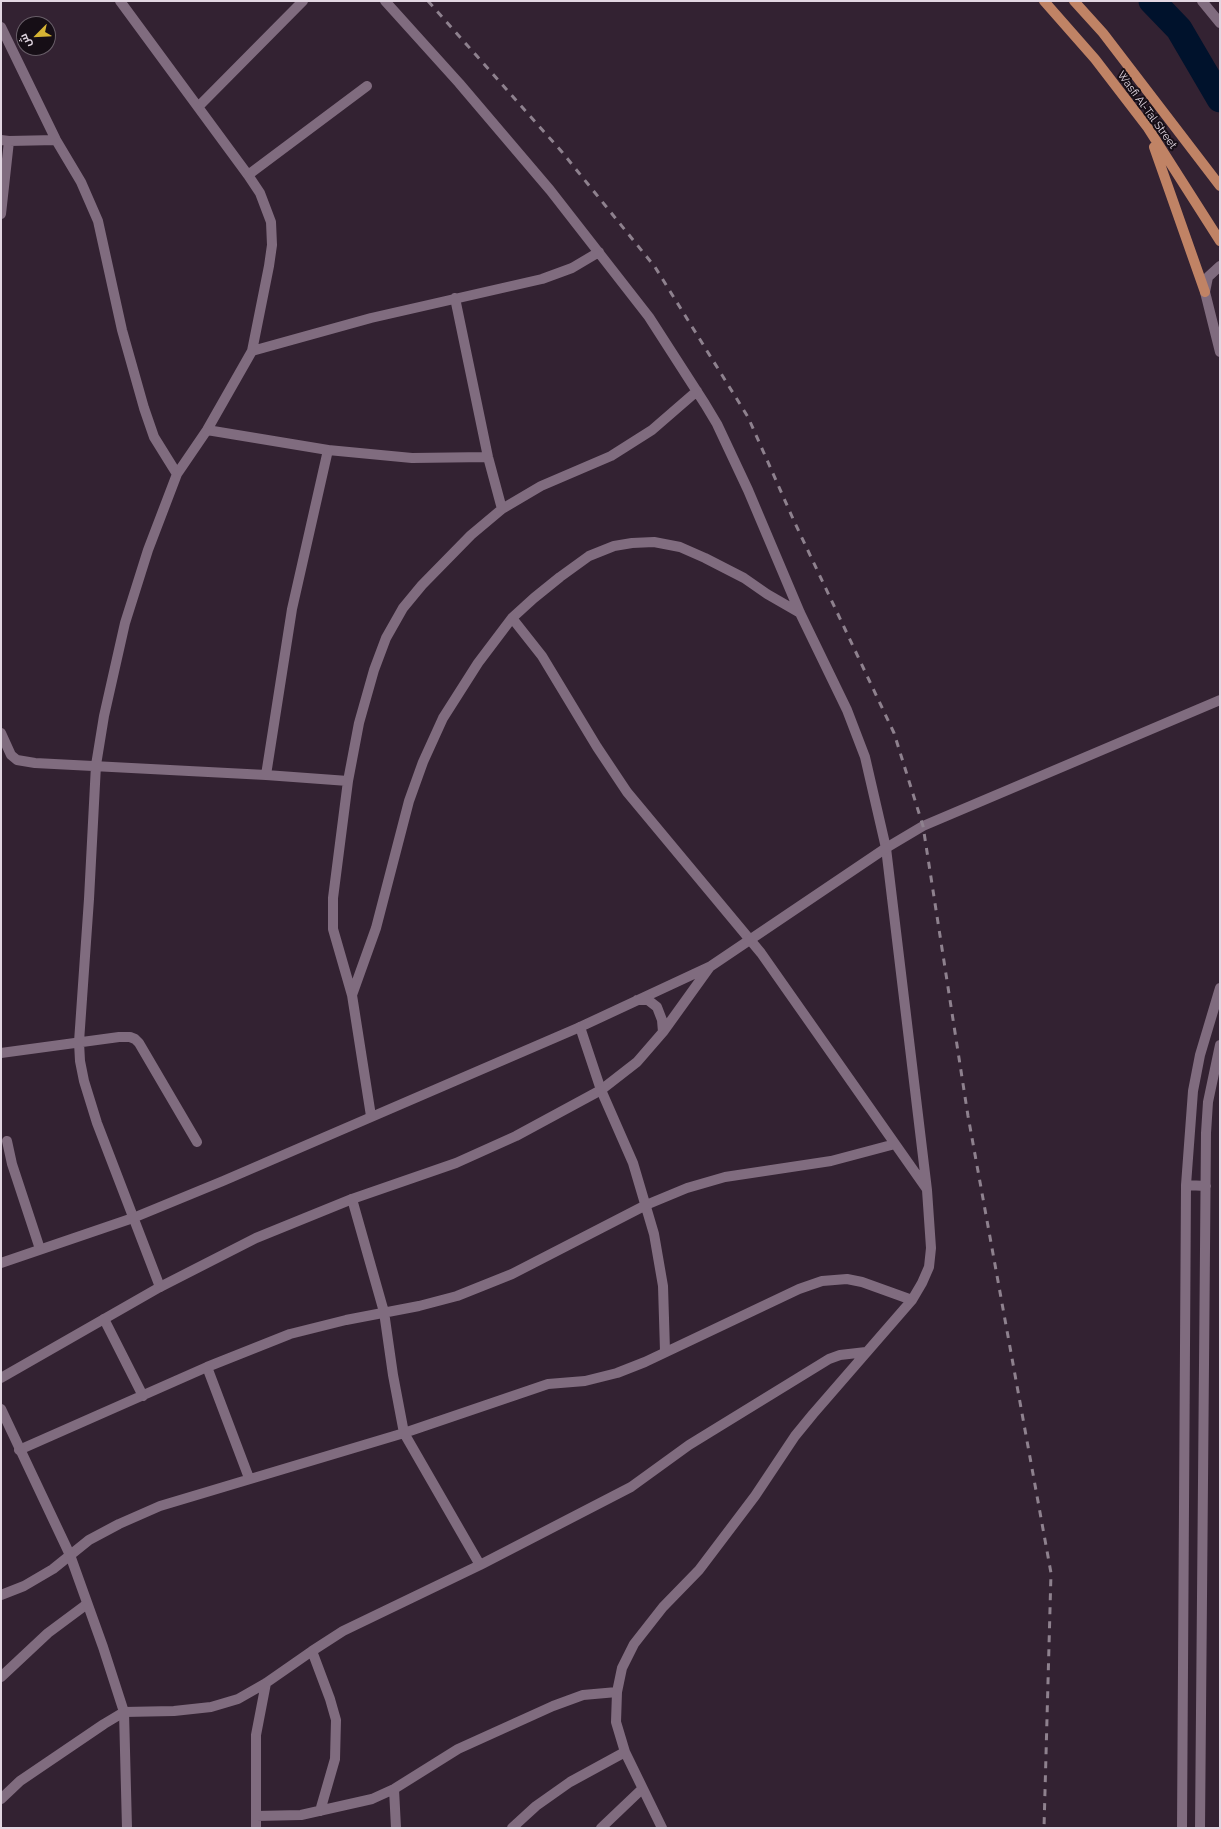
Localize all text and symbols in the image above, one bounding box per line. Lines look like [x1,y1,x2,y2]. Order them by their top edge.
north arrow [16,16,56,56]
text: ش [17,32,34,50]
street label: Wasfi Al-Tal Street [1114,69,1180,151]

